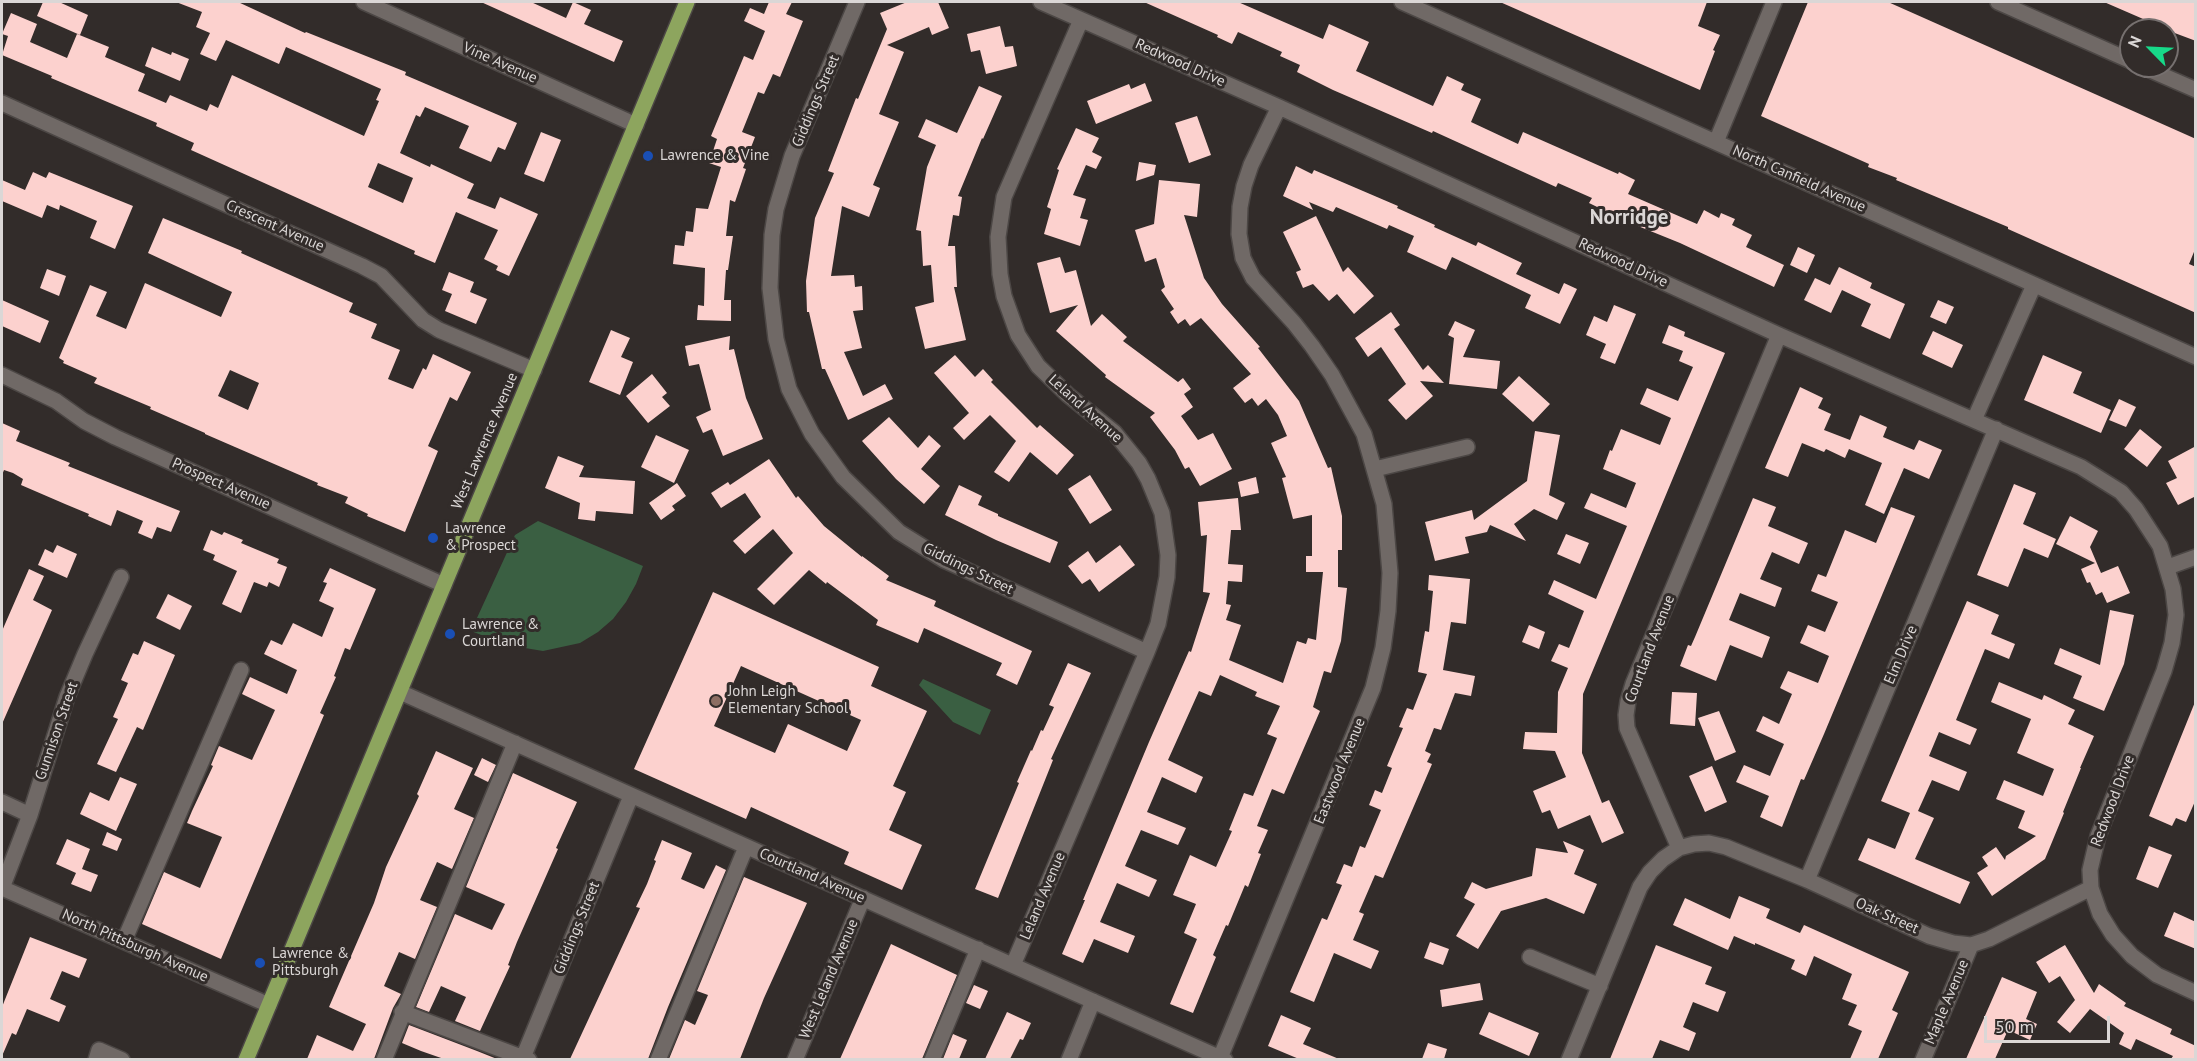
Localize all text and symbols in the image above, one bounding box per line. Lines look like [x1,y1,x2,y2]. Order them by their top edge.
north arrow [2119,18,2179,78]
text: N [2123,33,2146,50]
street label: Redwood Drive [1132,35,1228,91]
street label: Vine Avenue [460,39,540,87]
street label: Giddings Street [789,52,843,150]
street label: North Canfield Avenue [1730,142,1868,216]
place label: Lawrence & Vine [660,147,769,165]
marker: Lawrence & Vine [641,149,655,163]
street label: Crescent Avenue [223,196,327,256]
district label: Norridge [1590,205,1668,231]
street label: Redwood Drive [1575,234,1671,292]
street label: West Lawrence Avenue [448,370,522,512]
street label: Leland Avenue [1044,371,1126,447]
street label: Prospect Avenue [169,454,273,514]
place label: Lawrence & Prospect [445,520,516,555]
marker: Lawrence & Prospect [426,531,440,545]
street label: Giddings Street [920,539,1016,599]
street label: Courtland Avenue [1621,593,1679,705]
place label: Lawrence & Courtland [462,616,539,651]
street label: Elm Drive [1881,623,1921,687]
marker: Lawrence & Courtland [443,627,457,641]
street label: Gunnison Street [32,680,82,782]
place label: John Leigh Elementary School [728,683,848,718]
marker: John Leigh Elementary School [709,694,723,708]
street label: Eastwood Avenue [1311,715,1369,827]
street label: Redwood Drive [2087,753,2139,849]
street label: Courtland Avenue [756,845,868,907]
street label: Leland Avenue [1016,849,1070,943]
street label: Giddings Street [550,879,604,977]
street label: Oak Street [1853,894,1921,938]
street label: North Pittsburgh Avenue [59,906,211,986]
street label: West Leland Avenue [796,916,862,1042]
place label: Lawrence & Pittsburgh [272,945,349,980]
marker: Lawrence & Pittsburgh [253,956,267,970]
street label: Maple Avenue [1921,957,1973,1047]
scale bar [1987,1004,2113,1042]
text: 50 m [1995,1015,2034,1038]

